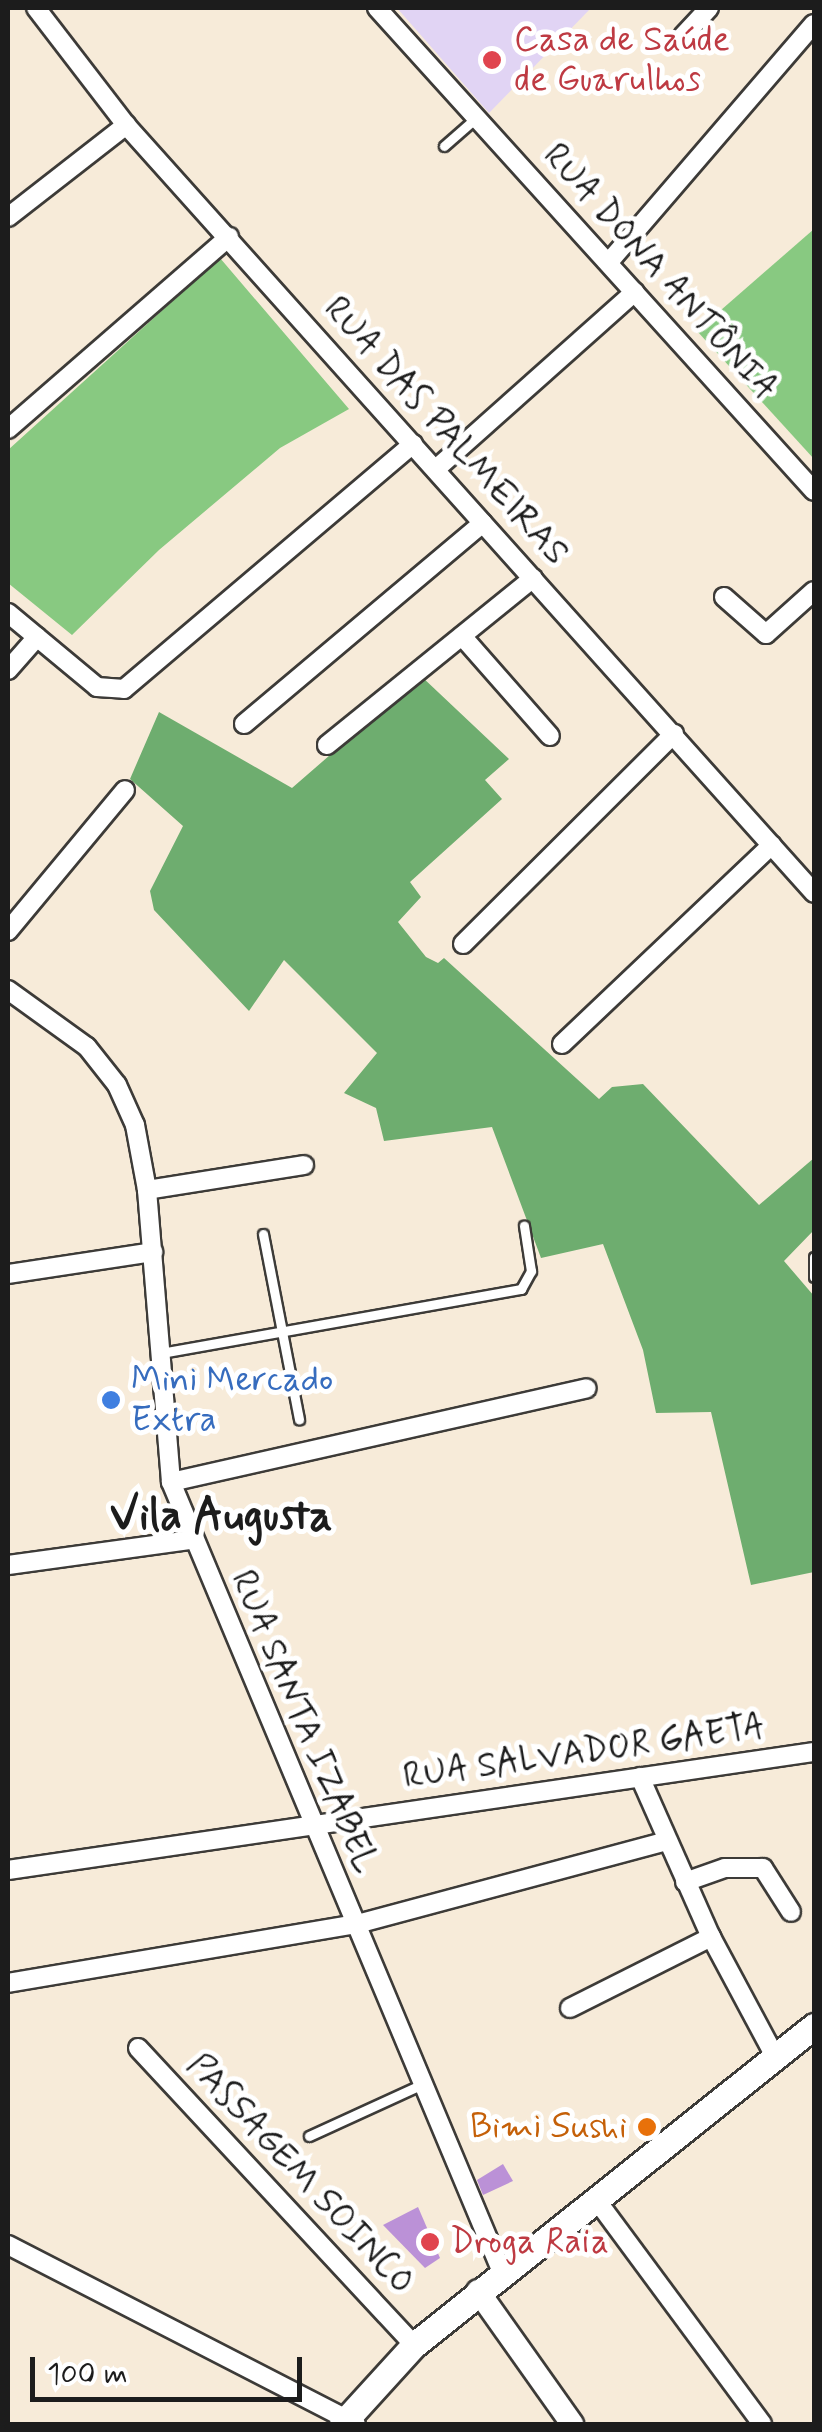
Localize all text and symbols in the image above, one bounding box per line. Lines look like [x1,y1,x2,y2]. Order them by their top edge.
place label: Casa de Saúde de Guarulhos [514,19,728,101]
marker: Casa de Saúde de Guarulhos [479,47,505,73]
street label: RUA DONA ANTÔNIA [533,134,787,410]
street label: RUA DAS PALMEIRAS [319,294,573,568]
place label: Mini Mercado Extra [131,1359,330,1441]
marker: Mini Mercado Extra [100,1389,122,1411]
district label: Vila Augusta [107,1490,335,1544]
street label: RUA SANTA IZABEL [222,1566,386,1878]
street label: RUA SALVADOR GAETA [398,1705,770,1799]
street label: PASSAGEM SOINCO [177,2044,423,2304]
place label: Bimi Sushi [474,2106,627,2148]
marker: Bimi Sushi [636,2116,658,2138]
place label: Droga Raia [450,2221,612,2263]
marker: Droga Raia [419,2231,441,2253]
scale bar [35,2337,308,2399]
text: 100 m [47,2355,128,2394]

